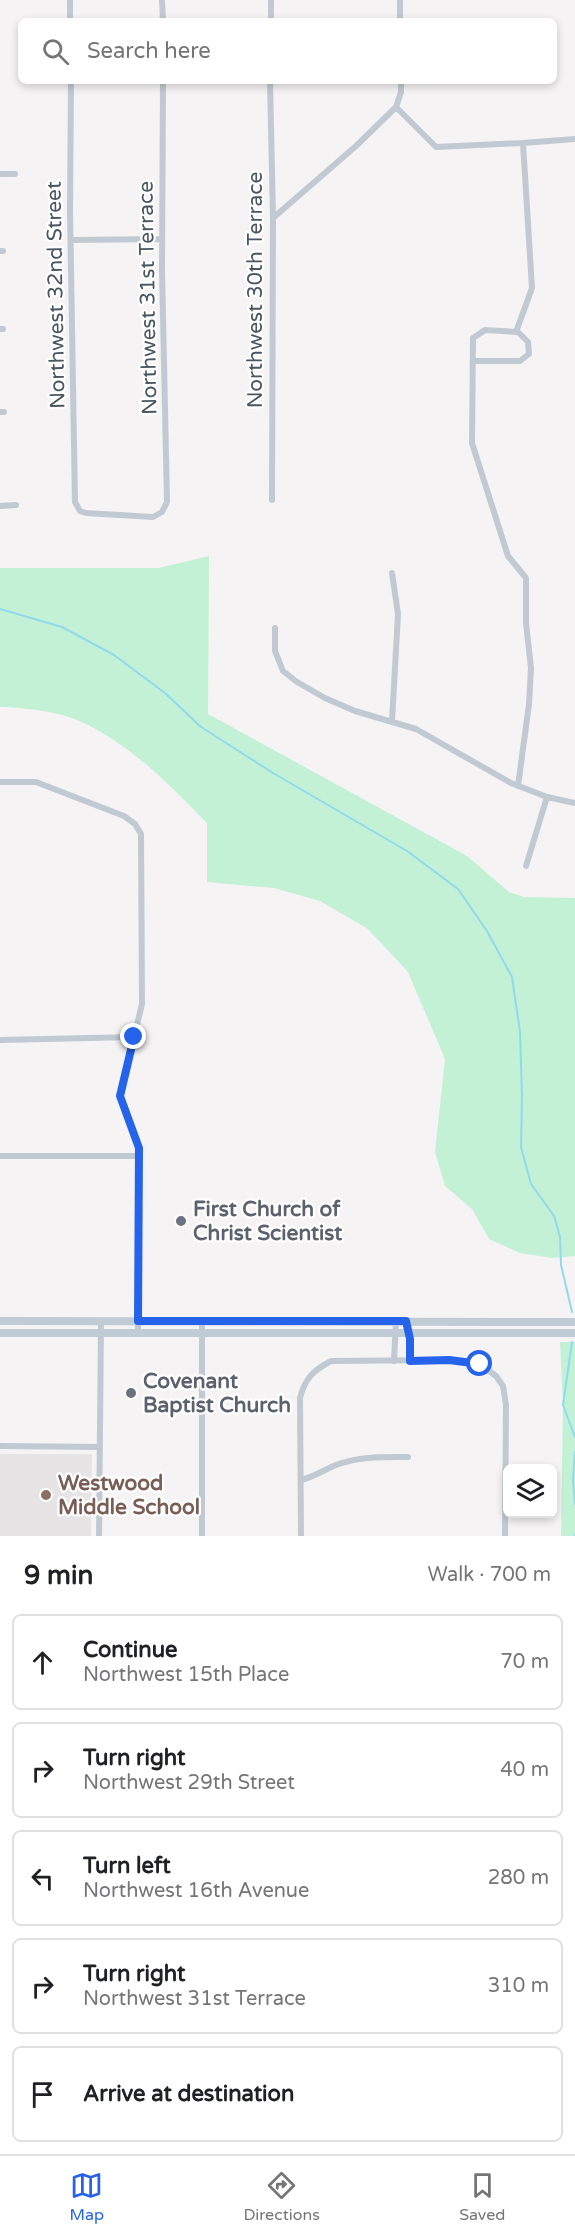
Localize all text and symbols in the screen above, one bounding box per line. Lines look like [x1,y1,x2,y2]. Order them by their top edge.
search box [18,18,557,84]
icon: search [39,35,72,68]
text: Search here [87,38,211,64]
street label: Northwest 30th Terrace [243,172,268,408]
street label: Northwest 32nd Street [42,181,70,409]
street label: Northwest 31st Terrace [133,181,163,415]
route end [120,1023,146,1049]
place label: First Church of Christ Scientist [193,1197,342,1246]
marker: First Church of Christ Scientist [174,1214,188,1228]
route start [466,1350,492,1376]
place label: Covenant Baptist Church [143,1369,291,1418]
marker: Covenant Baptist Church [124,1386,138,1400]
map controls [503,1464,557,1518]
button: layers [503,1464,557,1518]
place label: Westwood Middle School [58,1471,200,1520]
marker: Westwood Middle School [39,1488,53,1502]
text: 9 min [24,1560,93,1591]
text: Walk · 700 m [428,1563,551,1587]
text: Continue [83,1637,178,1663]
icon: ahead [26,1646,59,1679]
text: 70 m [500,1650,549,1674]
text: Northwest 15th Place [83,1663,289,1687]
text: Turn right [83,1745,185,1771]
icon: right [26,1754,59,1787]
text: 40 m [500,1758,549,1782]
text: Northwest 29th Street [83,1771,295,1795]
text: Turn left [83,1853,171,1879]
icon: left [26,1862,59,1895]
text: 280 m [488,1866,549,1890]
text: Northwest 16th Avenue [83,1879,309,1903]
text: Turn right [83,1961,185,1987]
icon: right [26,1970,59,2003]
text: 310 m [488,1974,549,1998]
text: Northwest 31st Terrace [83,1987,306,2011]
icon: arrive [26,2078,59,2111]
text: Arrive at destination [83,2081,294,2107]
tab: Map [70,2169,104,2225]
tab: Directions [243,2169,320,2225]
tab: Saved [459,2169,505,2225]

